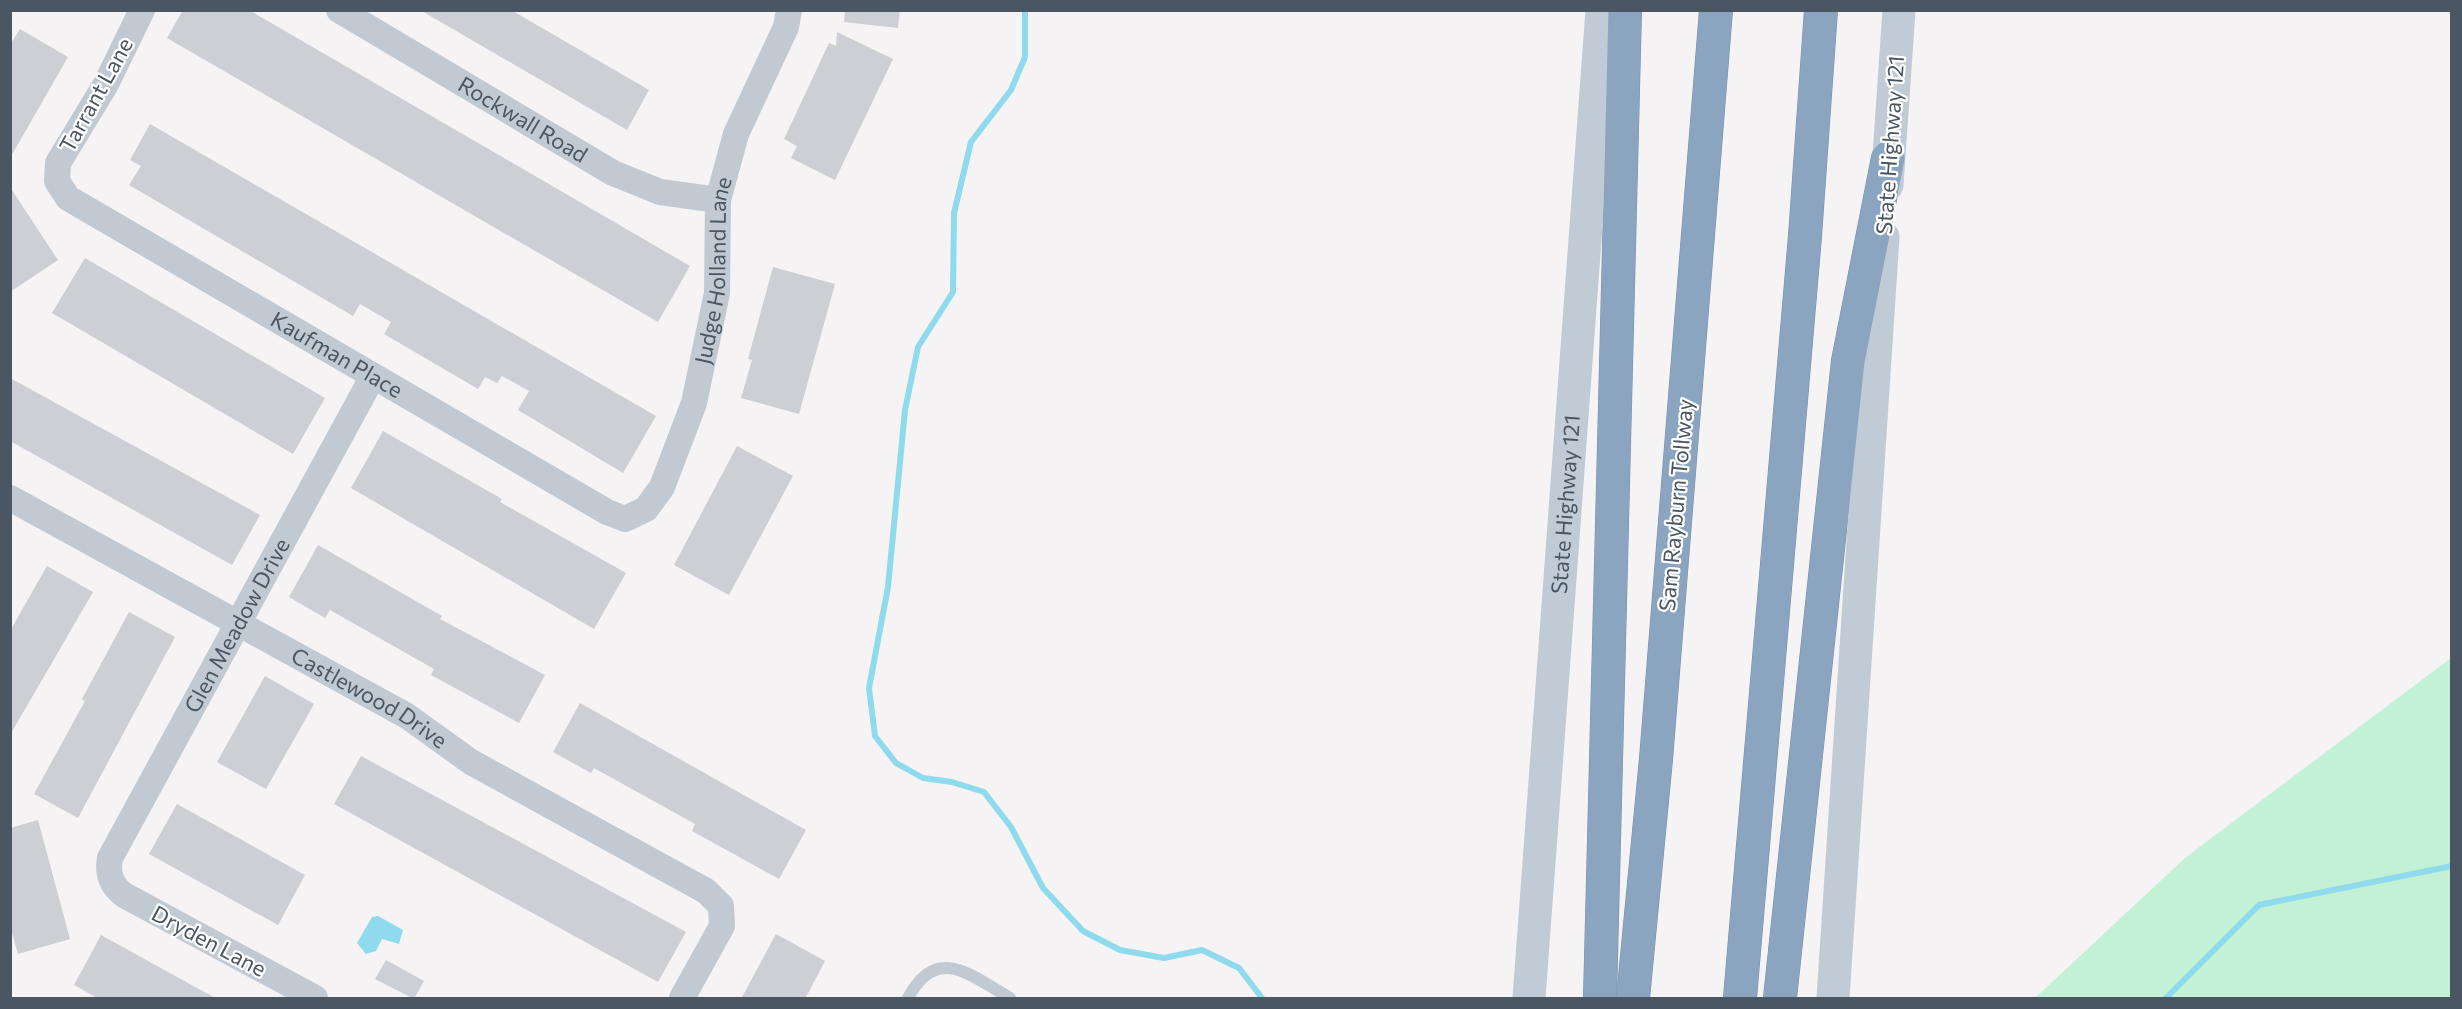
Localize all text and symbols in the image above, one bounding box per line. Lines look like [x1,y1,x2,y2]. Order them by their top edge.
street label: Tarrant Lane [53,33,138,157]
street label: State Highway 121 [1870,54,1909,235]
street label: Rockwall Road [454,70,593,168]
street label: Judge Holland Lane [688,173,737,367]
street label: Kaufman Place [266,305,408,403]
street label: Sam Rayburn Tollway [1653,398,1698,612]
street label: State Highway 121 [1545,414,1585,595]
street label: Glen Meadow Drive [178,533,295,717]
street label: Castlewood Drive [287,641,453,753]
street label: Dryden Lane [147,899,271,982]

